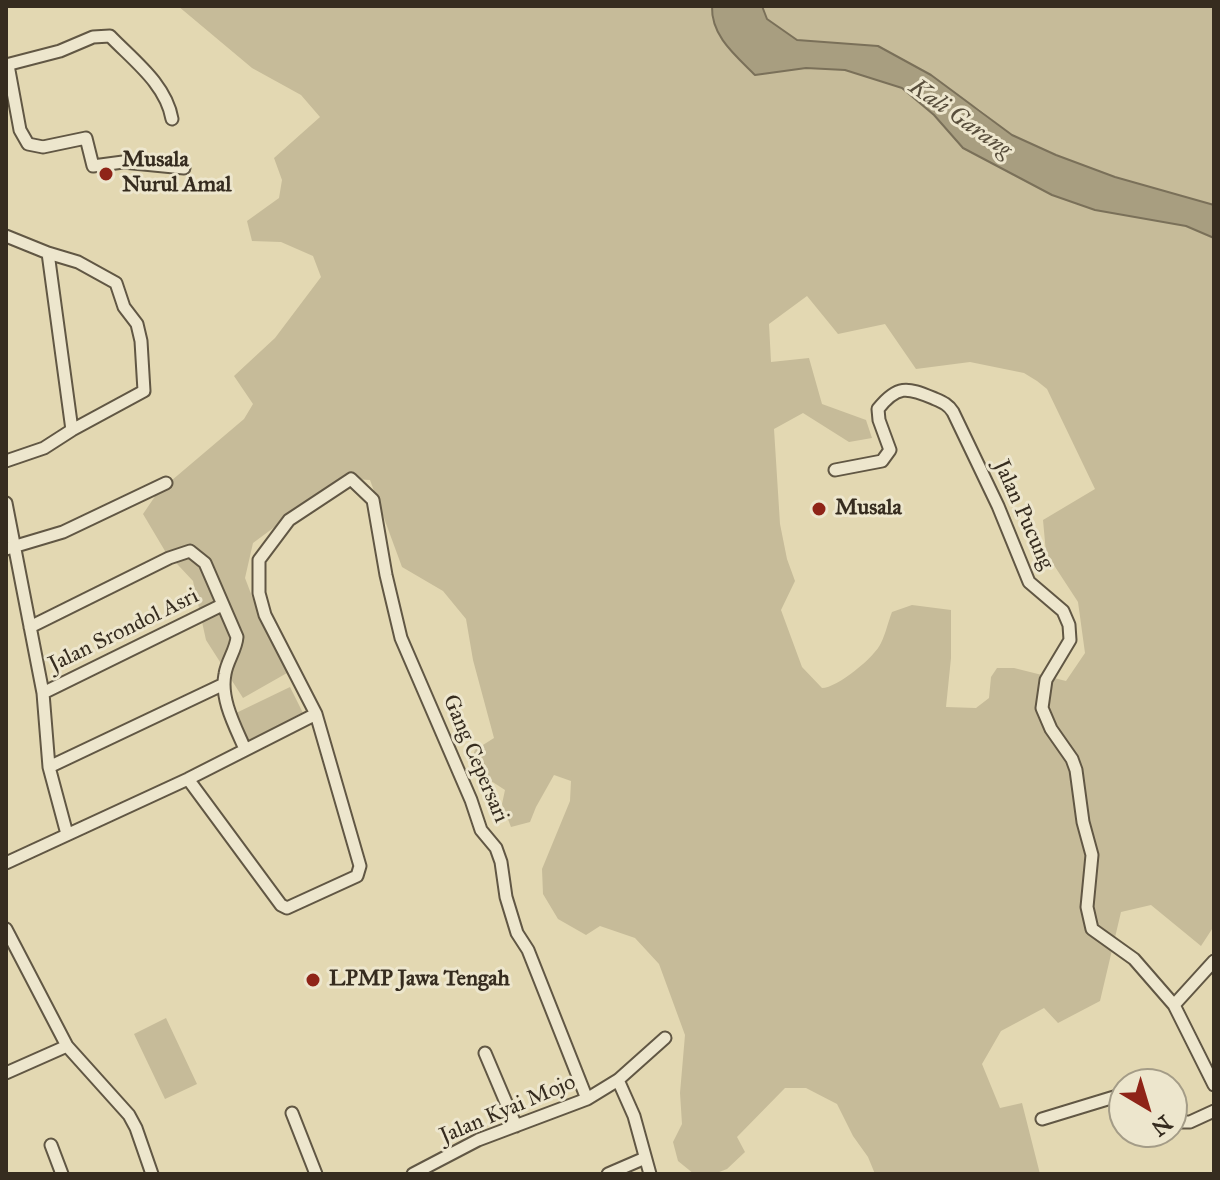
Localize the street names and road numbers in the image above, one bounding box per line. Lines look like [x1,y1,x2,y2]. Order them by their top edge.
street label: Jalan Pucung [987,456,1059,574]
street label: Jalan Srondol Asri [45,583,203,679]
street label: Gang Cepersari [436,691,514,827]
street label: Jalan Kyai Mojo [436,1070,580,1150]

